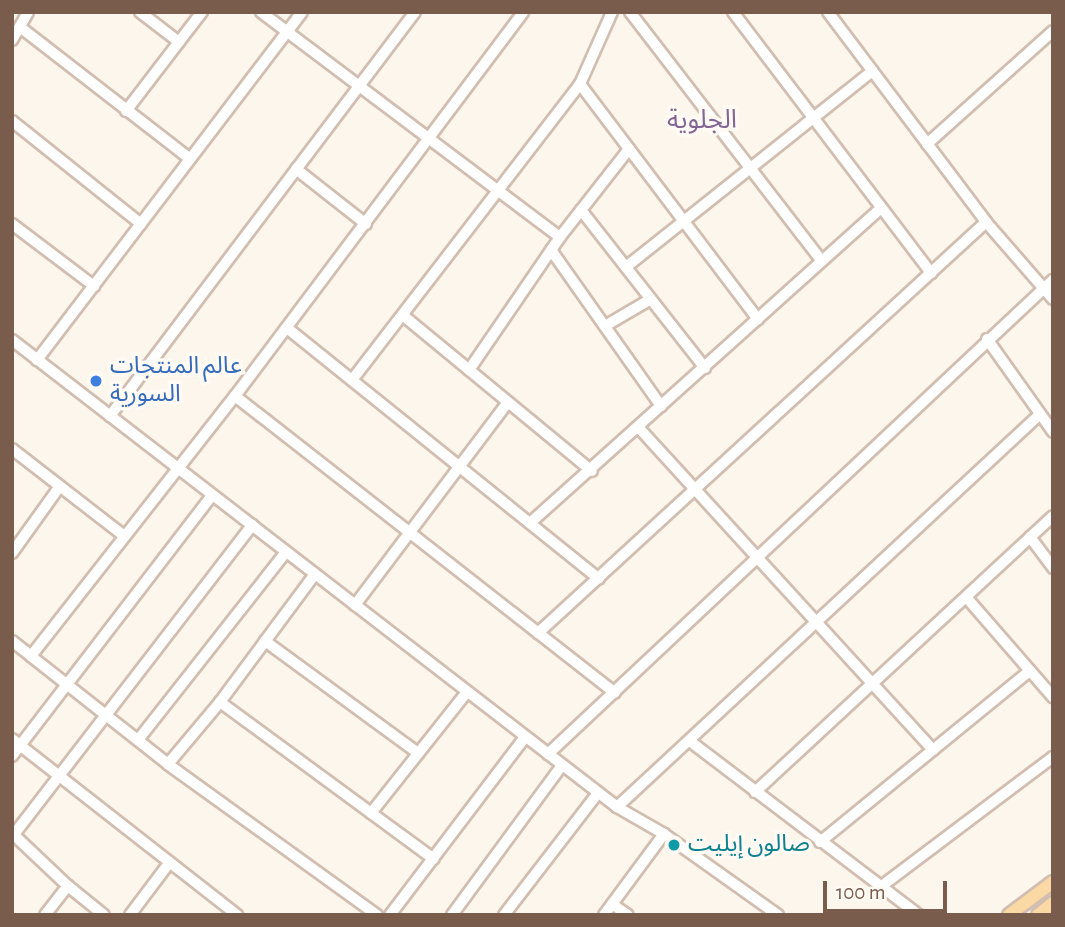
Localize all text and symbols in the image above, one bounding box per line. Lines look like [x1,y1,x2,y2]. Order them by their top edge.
district label: الجلوية [667,105,737,137]
place label: عالم المنتجات السورية [110,353,242,409]
marker: عالم المنتجات السورية [88,373,104,389]
place label: صالون إيليت [688,831,810,859]
marker: صالون إيليت [666,837,682,853]
scale bar [827,867,951,911]
text: 100 m [836,882,886,903]

